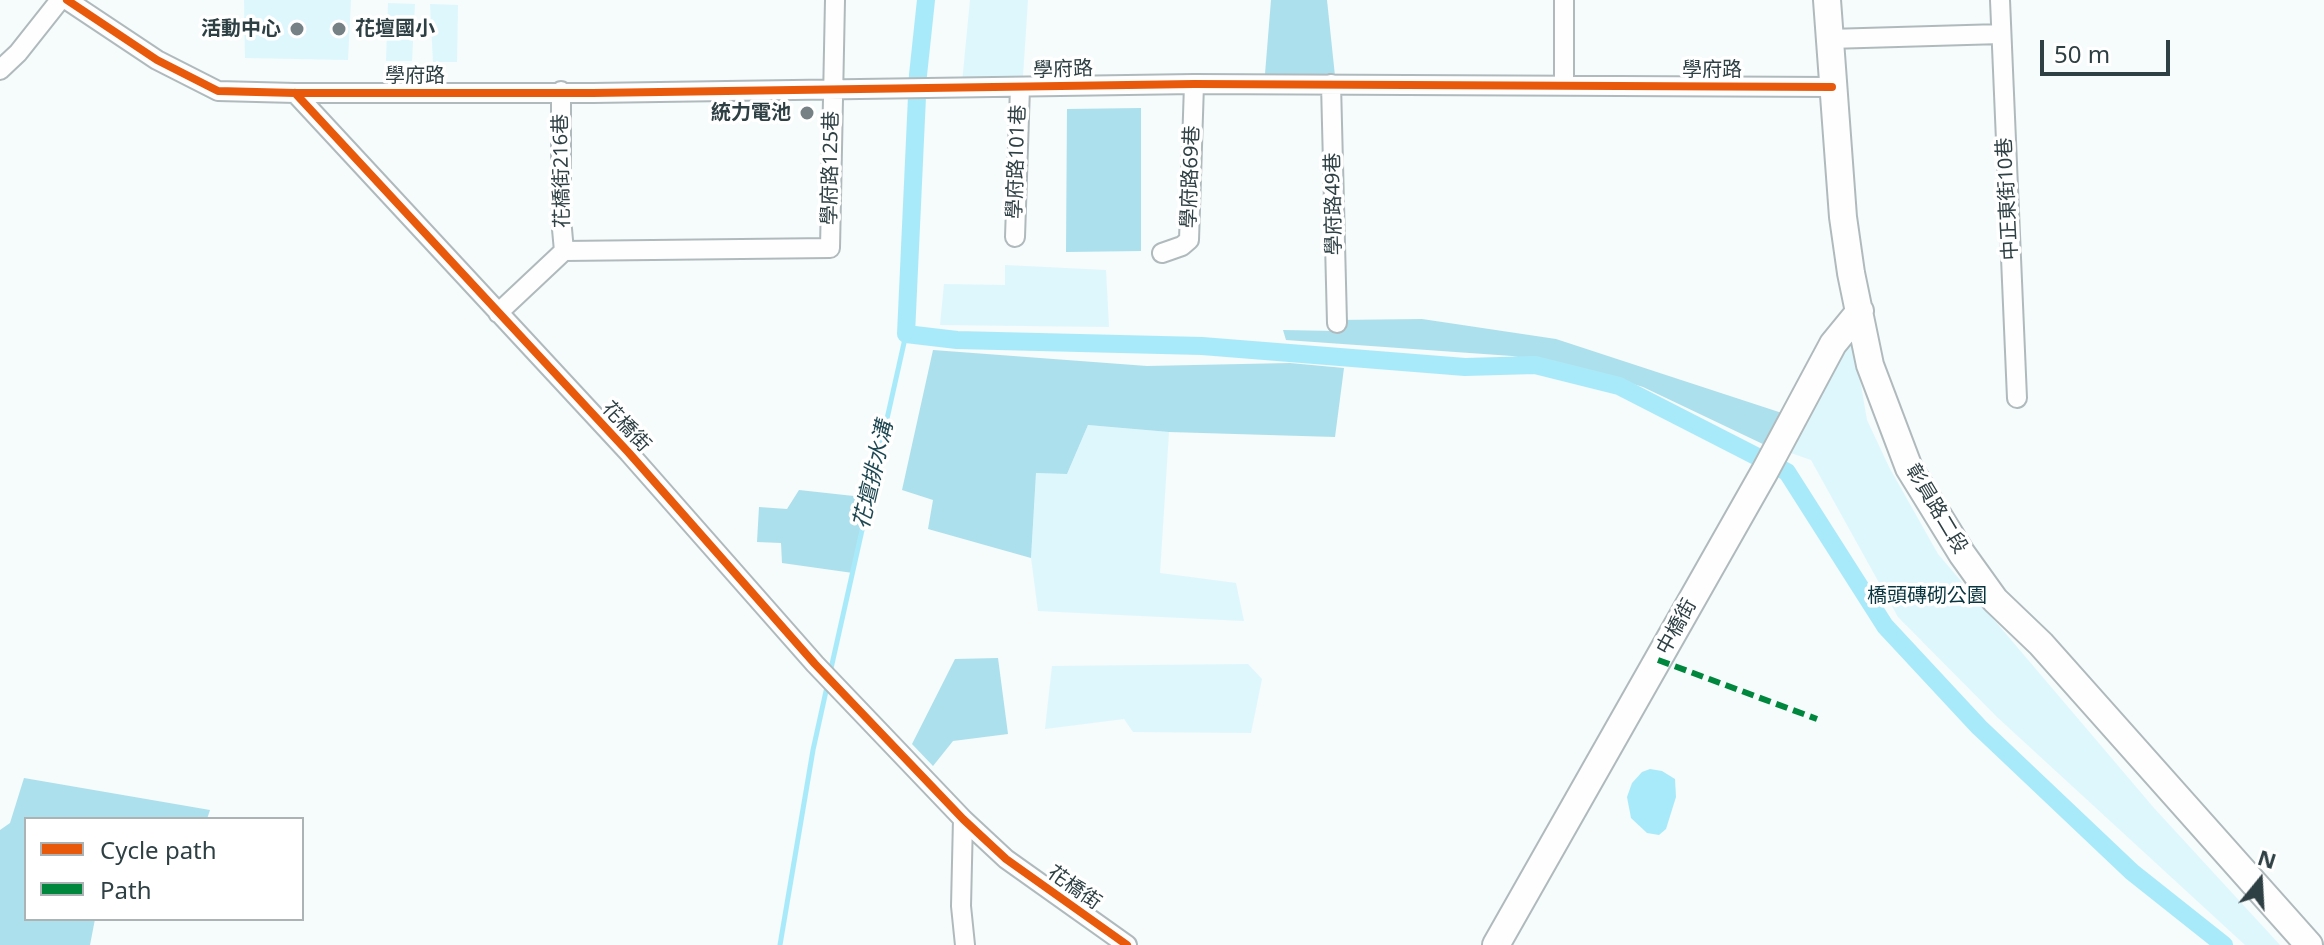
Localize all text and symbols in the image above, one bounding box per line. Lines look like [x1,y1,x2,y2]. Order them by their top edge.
place label: 活動中心 [201,17,281,41]
place label: 花壇國小 [355,17,435,41]
marker: 活動中心 [288,20,306,38]
marker: 花壇國小 [330,20,348,38]
scale bar [2044,24,2174,74]
text: 50 m [2054,37,2110,70]
street label: 學府路 [1033,57,1093,83]
street label: 學府路 [1682,58,1742,82]
street label: 學府路 [385,64,445,88]
place label: 統力電池 [711,101,791,125]
marker: 統力電池 [798,104,816,122]
street label: 學府路101巷 [1003,104,1031,220]
street label: 學府路125巷 [818,111,844,225]
street label: 花橋街216巷 [549,114,575,228]
street label: 學府路69巷 [1177,125,1205,229]
street label: 中正東街10巷 [1993,137,2023,261]
street label: 學府路49巷 [1321,152,1347,256]
street label: 花橋街 [597,397,655,457]
water label: 花壇排水溝 [849,418,899,532]
street label: 彰員路二段 [1900,460,1972,558]
park label: 橋頭磚砌公園 [1867,584,1987,608]
street label: 中橋街 [1652,595,1702,659]
legend [24,817,304,921]
text: Cycle path [100,833,217,866]
north arrow [2220,841,2300,921]
text: N [2254,841,2281,875]
street label: 花橋街 [1043,861,1105,915]
text: Path [100,873,151,906]

